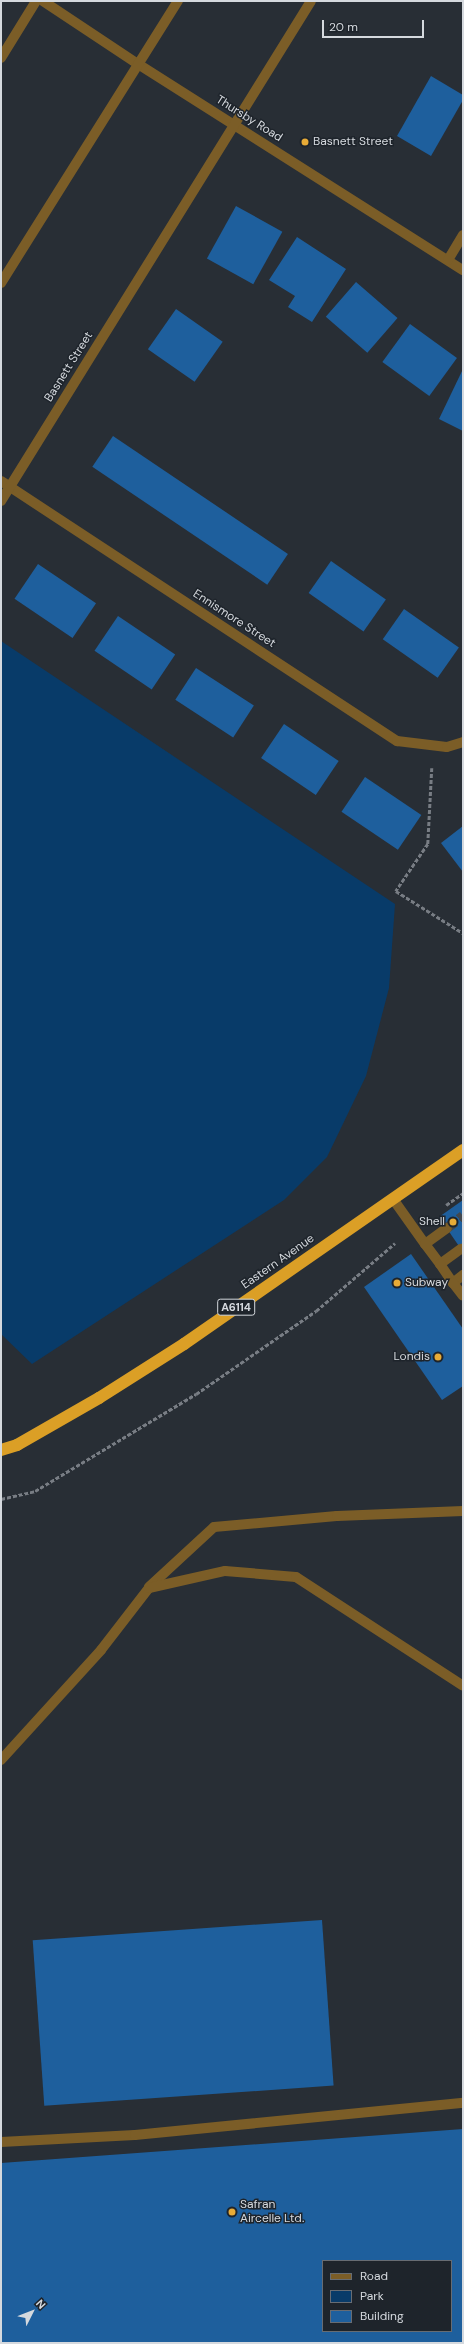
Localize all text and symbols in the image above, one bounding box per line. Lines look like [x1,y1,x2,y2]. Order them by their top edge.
scale bar [324,12,426,38]
text: 20 m [329,19,358,35]
street label: Thursby Road [213,93,285,145]
place label: Basnett Street [313,135,393,149]
marker: Basnett Street [300,137,310,147]
street label: Basnett Street [42,329,96,405]
street label: Ennismore Street [190,587,278,651]
place label: Shell [419,1215,445,1229]
marker: Shell [448,1217,458,1227]
street label: Eastern Avenue [239,1232,317,1292]
place label: Subway [405,1276,448,1290]
marker: Subway [392,1278,402,1288]
road number: A6114 [217,1298,255,1316]
place label: Londis [393,1350,430,1364]
marker: Londis [433,1352,443,1362]
place label: Safran Aircelle Ltd. [240,2198,304,2226]
marker: Safran Aircelle Ltd. [227,2207,237,2217]
legend [322,2260,452,2332]
text: Road [360,2268,388,2284]
text: Park [360,2288,384,2304]
north arrow [12,2292,52,2332]
text: N [33,2296,49,2312]
text: Building [360,2308,404,2324]

